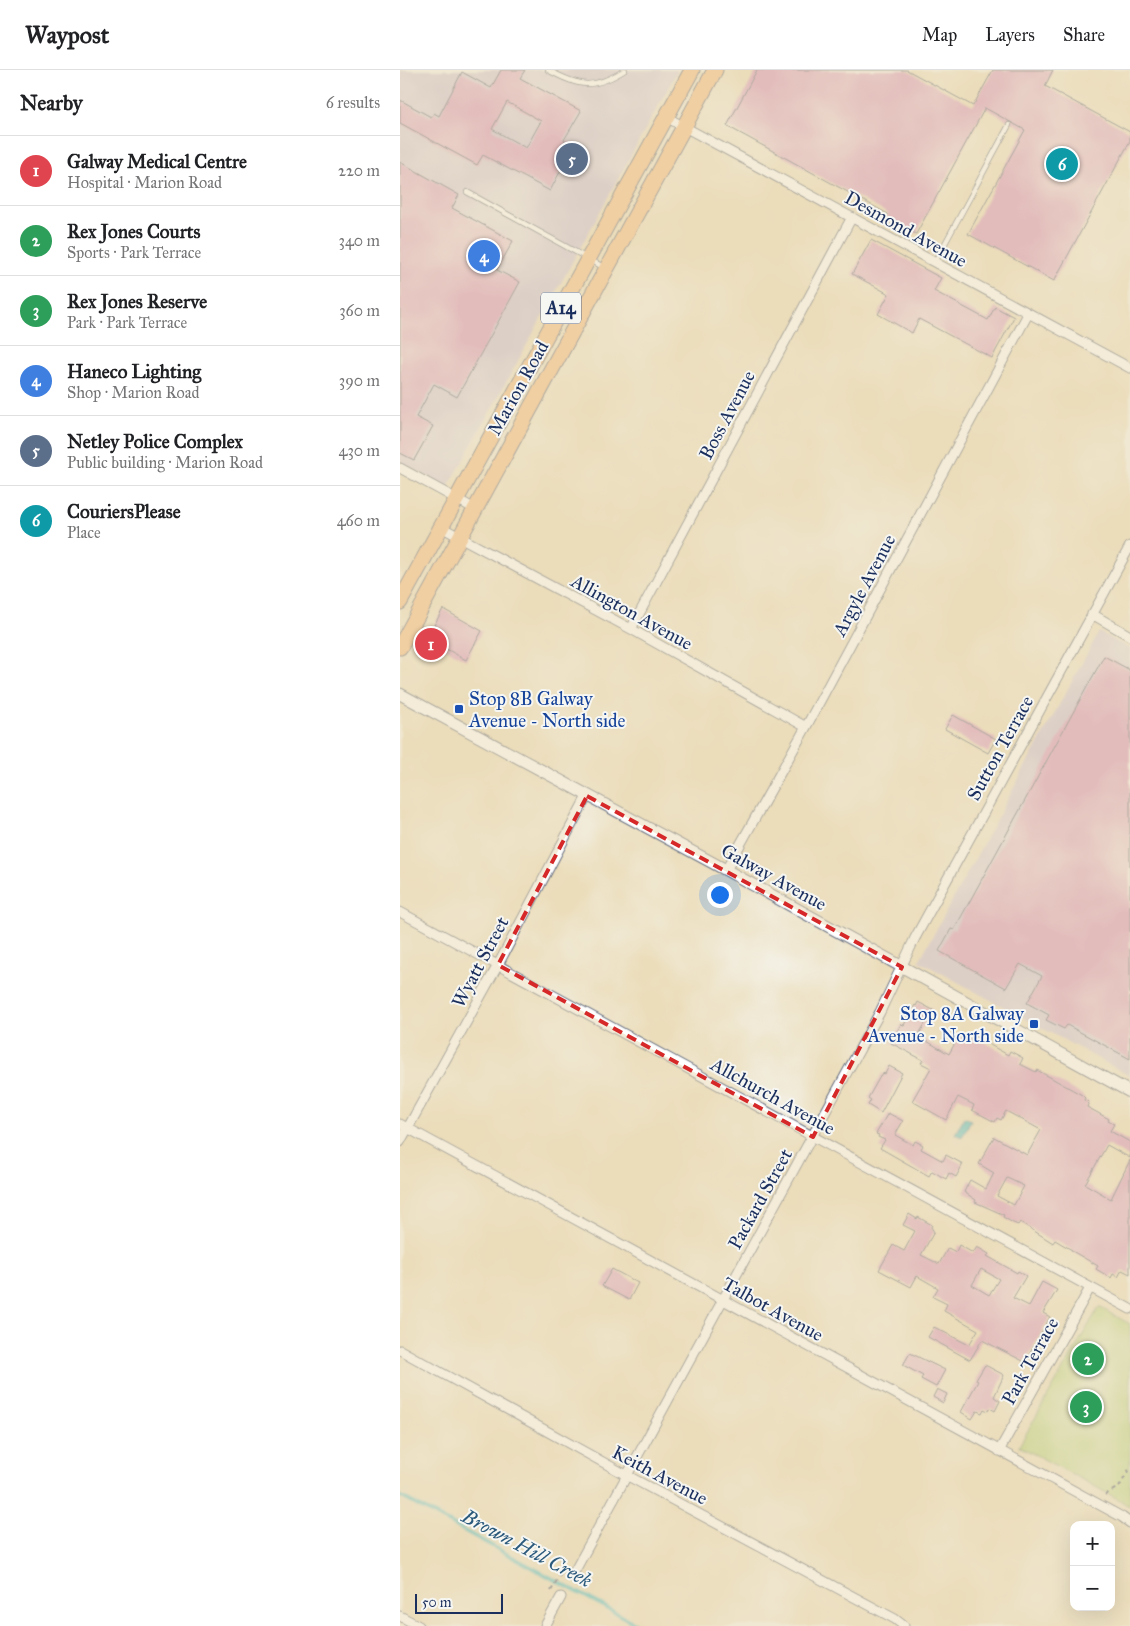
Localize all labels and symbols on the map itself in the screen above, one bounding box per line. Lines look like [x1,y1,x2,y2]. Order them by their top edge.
pin: 5 [556,140,588,178]
pin: 6 [1046,145,1078,183]
street label: Desmond Avenue [841,186,971,272]
pin: 4 [468,237,500,275]
road number: A14 [541,292,581,324]
street label: Marion Road [483,336,554,439]
street label: Boss Avenue [694,367,760,463]
street label: Argyle Avenue [827,530,901,641]
street label: Allington Avenue [566,569,697,656]
pin: 1 [415,625,447,663]
place label: Stop 8B Galway Avenue - North side [468,687,626,732]
street label: Sutton Terrace [962,692,1038,804]
marker: Stop 8B Galway Avenue - North side [453,703,465,715]
street label: Galway Avenue [717,839,831,915]
your location [707,882,733,908]
street label: Wyatt Street [447,912,514,1011]
place label: Stop 8A Galway Avenue - North side [867,1002,1025,1047]
marker: Stop 8A Galway Avenue - North side [1028,1018,1040,1030]
street label: Allchurch Avenue [706,1052,839,1140]
street label: Packard Street [723,1145,797,1253]
street label: Talbot Avenue [719,1272,828,1346]
street label: Park Terrace [997,1313,1063,1409]
pin: 2 [1072,1340,1104,1378]
pin: 3 [1070,1388,1102,1426]
street label: Keith Avenue [608,1440,712,1510]
water label: Brown Hill Creek [457,1503,596,1592]
scale bar [415,1591,502,1614]

